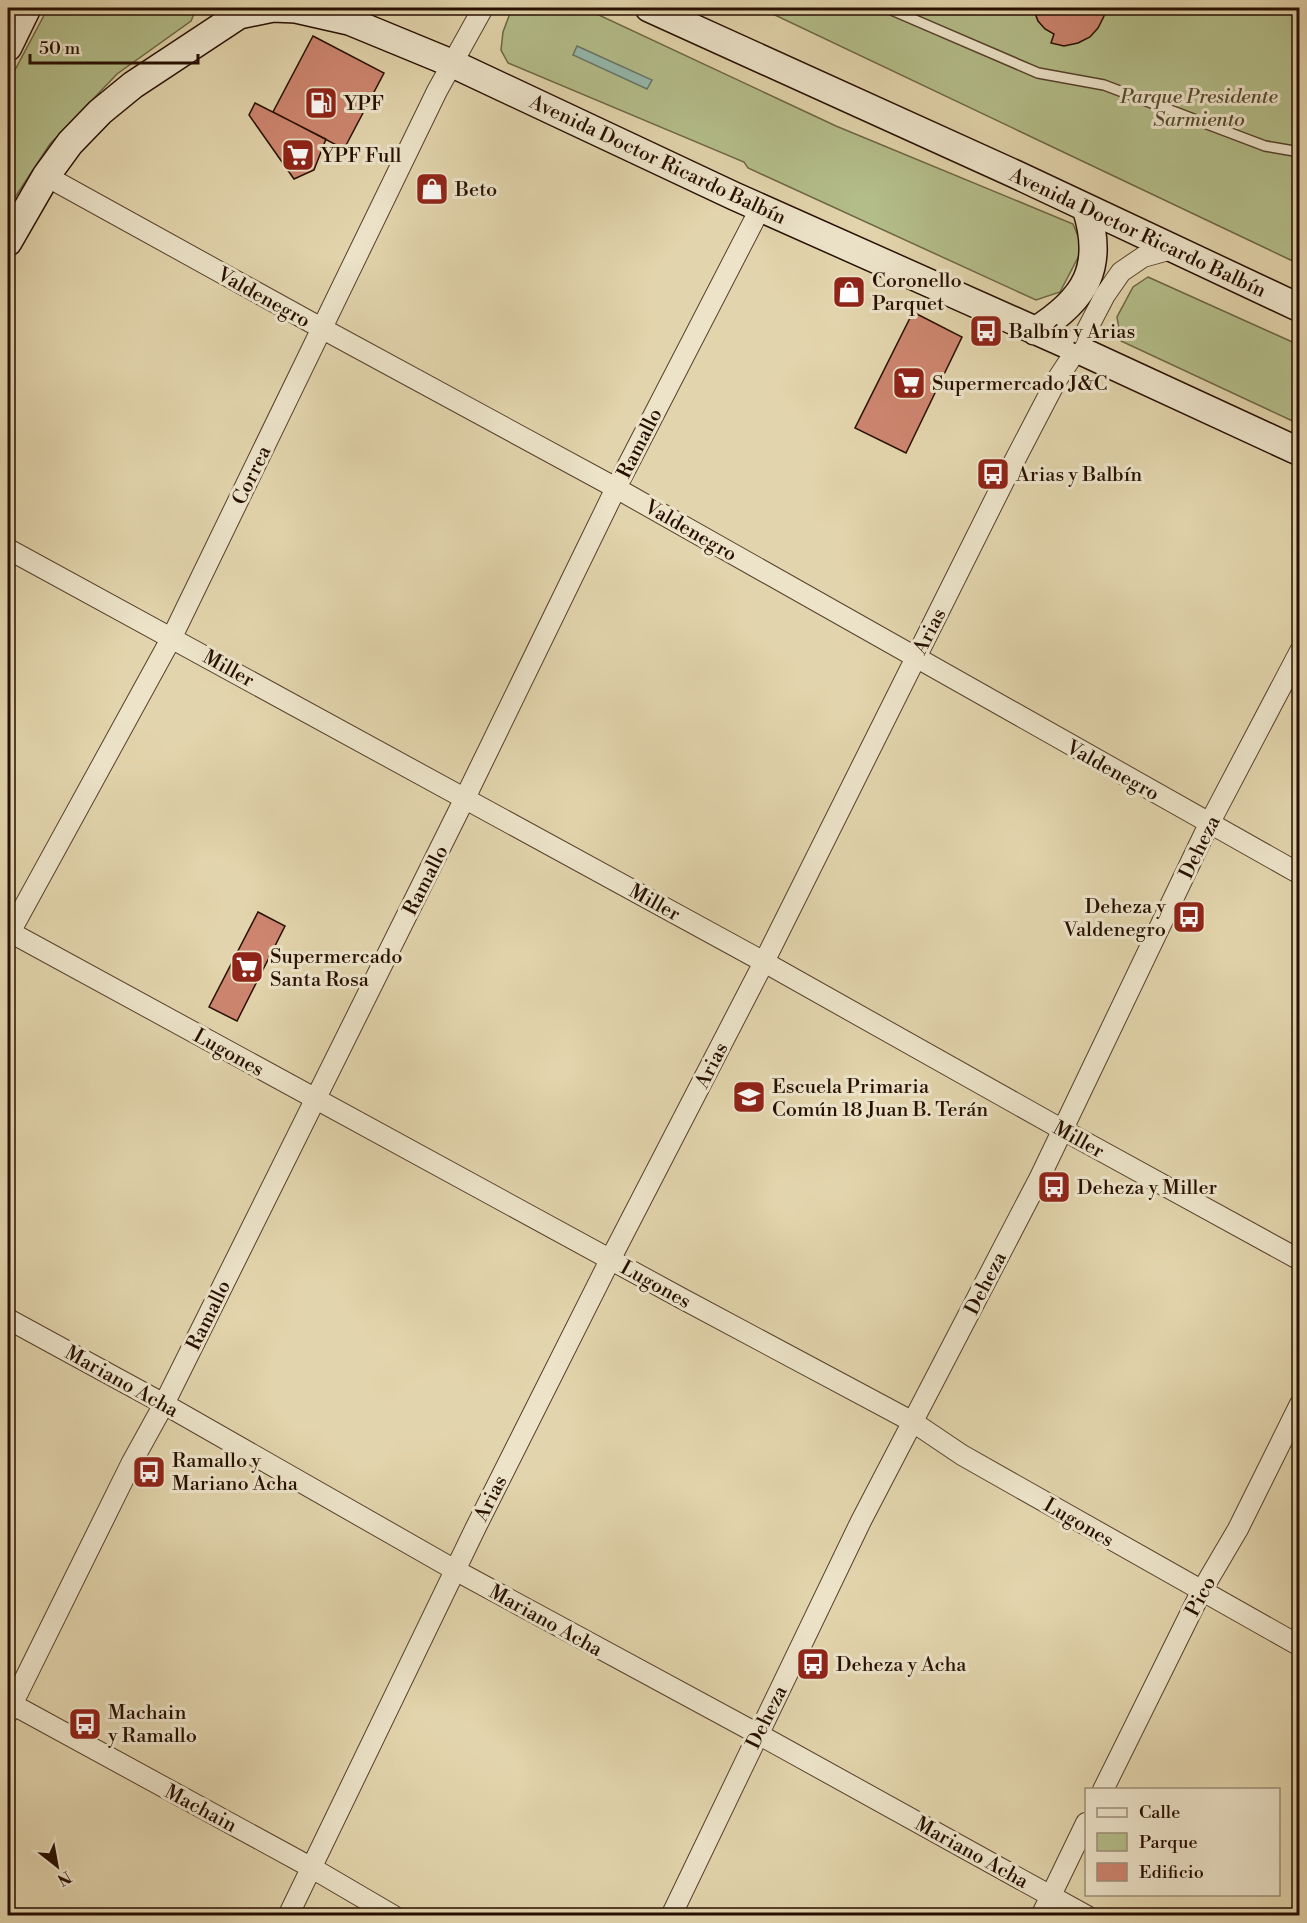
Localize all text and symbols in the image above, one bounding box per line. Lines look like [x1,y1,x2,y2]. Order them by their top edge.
scale bar [30,27,198,65]
text: 50 m [39,37,81,60]
fuel station icon: YPF [303,85,339,121]
park label: Parque Presidente Sarmiento [1119,85,1278,133]
street label: Avenida Doctor Ricardo Balbín [524,89,790,231]
place label: YPF [343,92,384,117]
supermarket icon: YPF Full [280,137,316,173]
place label: YPF Full [320,144,401,169]
street label: Avenida Doctor Ricardo Balbín [1004,162,1270,304]
shop icon: Beto [414,171,450,207]
place label: Beto [454,178,497,203]
street label: Valdenegro [211,262,314,334]
place label: Coronello Parquet [872,269,962,317]
shop icon: Coronello Parquet [831,274,867,310]
bus stop icon: Balbín y Arias [968,313,1004,349]
place label: Balbín y Arias [1008,320,1135,345]
supermarket icon: Supermercado J&C [891,365,927,401]
place label: Supermercado J&C [932,372,1107,397]
street label: Ramallo [612,405,669,483]
street label: Correa [227,441,278,509]
bus stop icon: Arias y Balbín [975,456,1011,492]
place label: Arias y Balbín [1015,463,1142,488]
street label: Valdenegro [639,494,741,568]
street label: Arias [908,605,952,660]
street label: Miller [198,645,259,694]
street label: Valdenegro [1060,735,1163,807]
street label: Deheza [1174,811,1227,883]
street label: Ramallo [398,842,455,920]
street label: Miller [624,879,685,928]
place label: Deheza y Valdenegro [1062,895,1166,943]
bus stop icon: Deheza y Valdenegro [1171,899,1207,935]
place label: Supermercado Santa Rosa [270,945,402,993]
supermarket icon: Supermercado Santa Rosa [229,949,265,985]
street label: Lugones [189,1024,268,1083]
street label: Arias [690,1039,734,1094]
place label: Escuela Primaria Común 18 Juan B. Terán [772,1075,988,1123]
school or university icon: Escuela Primaria Común 18 Juan B. Terán [731,1079,767,1115]
street label: Miller [1048,1116,1109,1165]
bus stop icon: Deheza y Miller [1036,1169,1072,1205]
place label: Deheza y Miller [1077,1176,1218,1201]
street label: Deheza [960,1247,1013,1319]
street label: Lugones [616,1256,695,1315]
street label: Ramallo [182,1276,237,1355]
street label: Mariano Acha [60,1341,183,1424]
place label: Ramallo y Mariano Acha [172,1449,299,1497]
bus stop icon: Ramallo y Mariano Acha [131,1454,167,1490]
street label: Arias [469,1472,513,1527]
street label: Lugones [1039,1493,1118,1553]
street label: Pico [1181,1572,1222,1621]
street label: Mariano Acha [484,1580,607,1663]
bus stop icon: Deheza y Acha [795,1646,831,1682]
place label: Deheza y Acha [836,1653,967,1678]
street label: Deheza [741,1681,794,1753]
place label: Machain y Ramallo [107,1701,197,1749]
bus stop icon: Machain y Ramallo [67,1706,103,1742]
street label: Machain [160,1780,241,1839]
legend [1085,1788,1280,1896]
text: Calle [1139,1801,1180,1824]
street label: Mariano Acha [910,1812,1033,1895]
text: Parque [1139,1831,1198,1854]
north arrow [27,1836,87,1896]
text: Edificio [1139,1861,1204,1884]
text: N [53,1866,75,1890]

